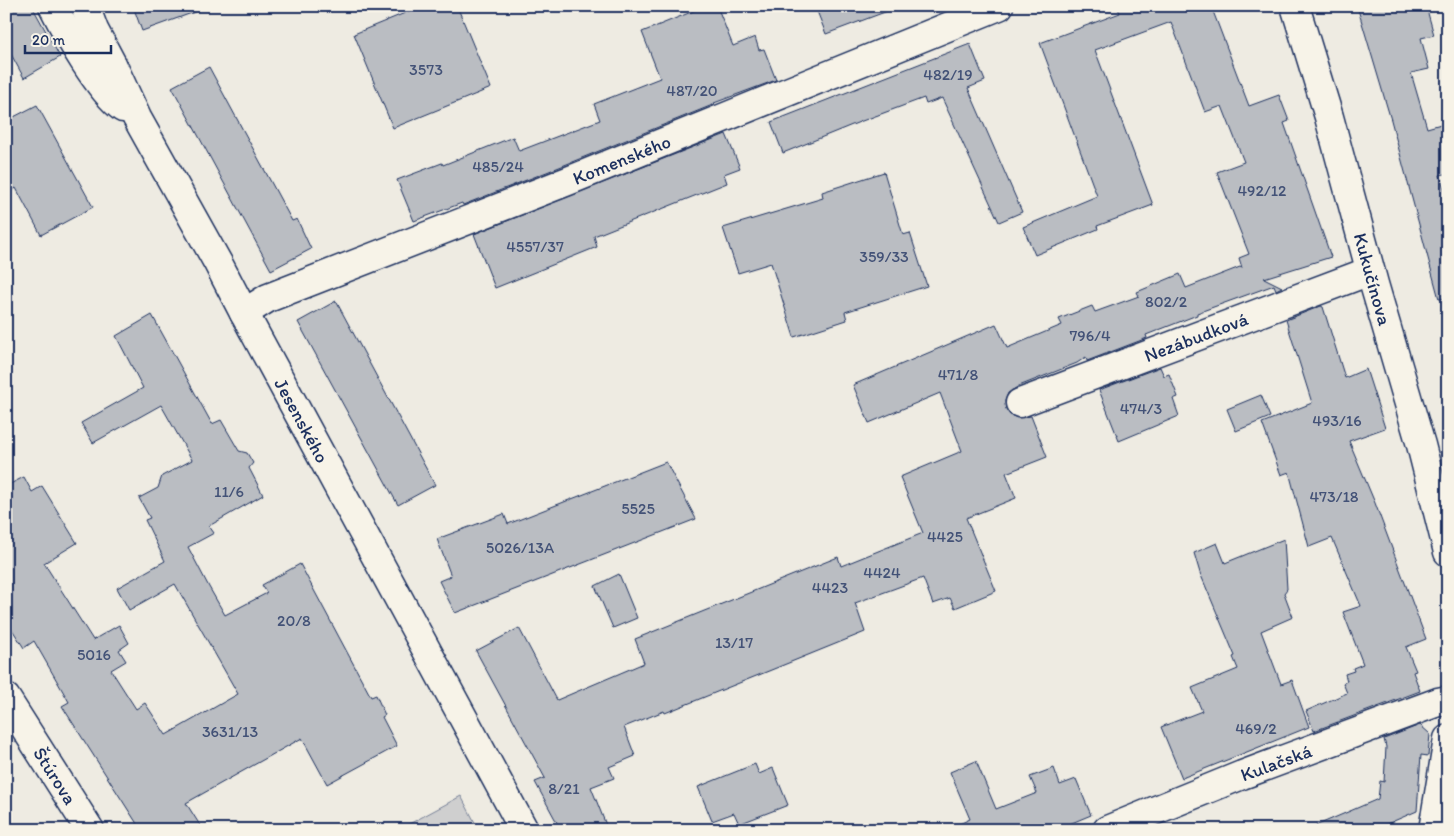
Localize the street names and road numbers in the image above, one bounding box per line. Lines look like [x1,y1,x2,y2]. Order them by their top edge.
street label: Komenského [569,129,674,189]
street label: Kukučínova [1349,230,1397,328]
street label: Nezábudková [1141,307,1251,367]
street label: Jesenského [270,374,334,467]
street label: Kulačská [1237,739,1315,786]
street label: Štúrova [29,743,82,809]

